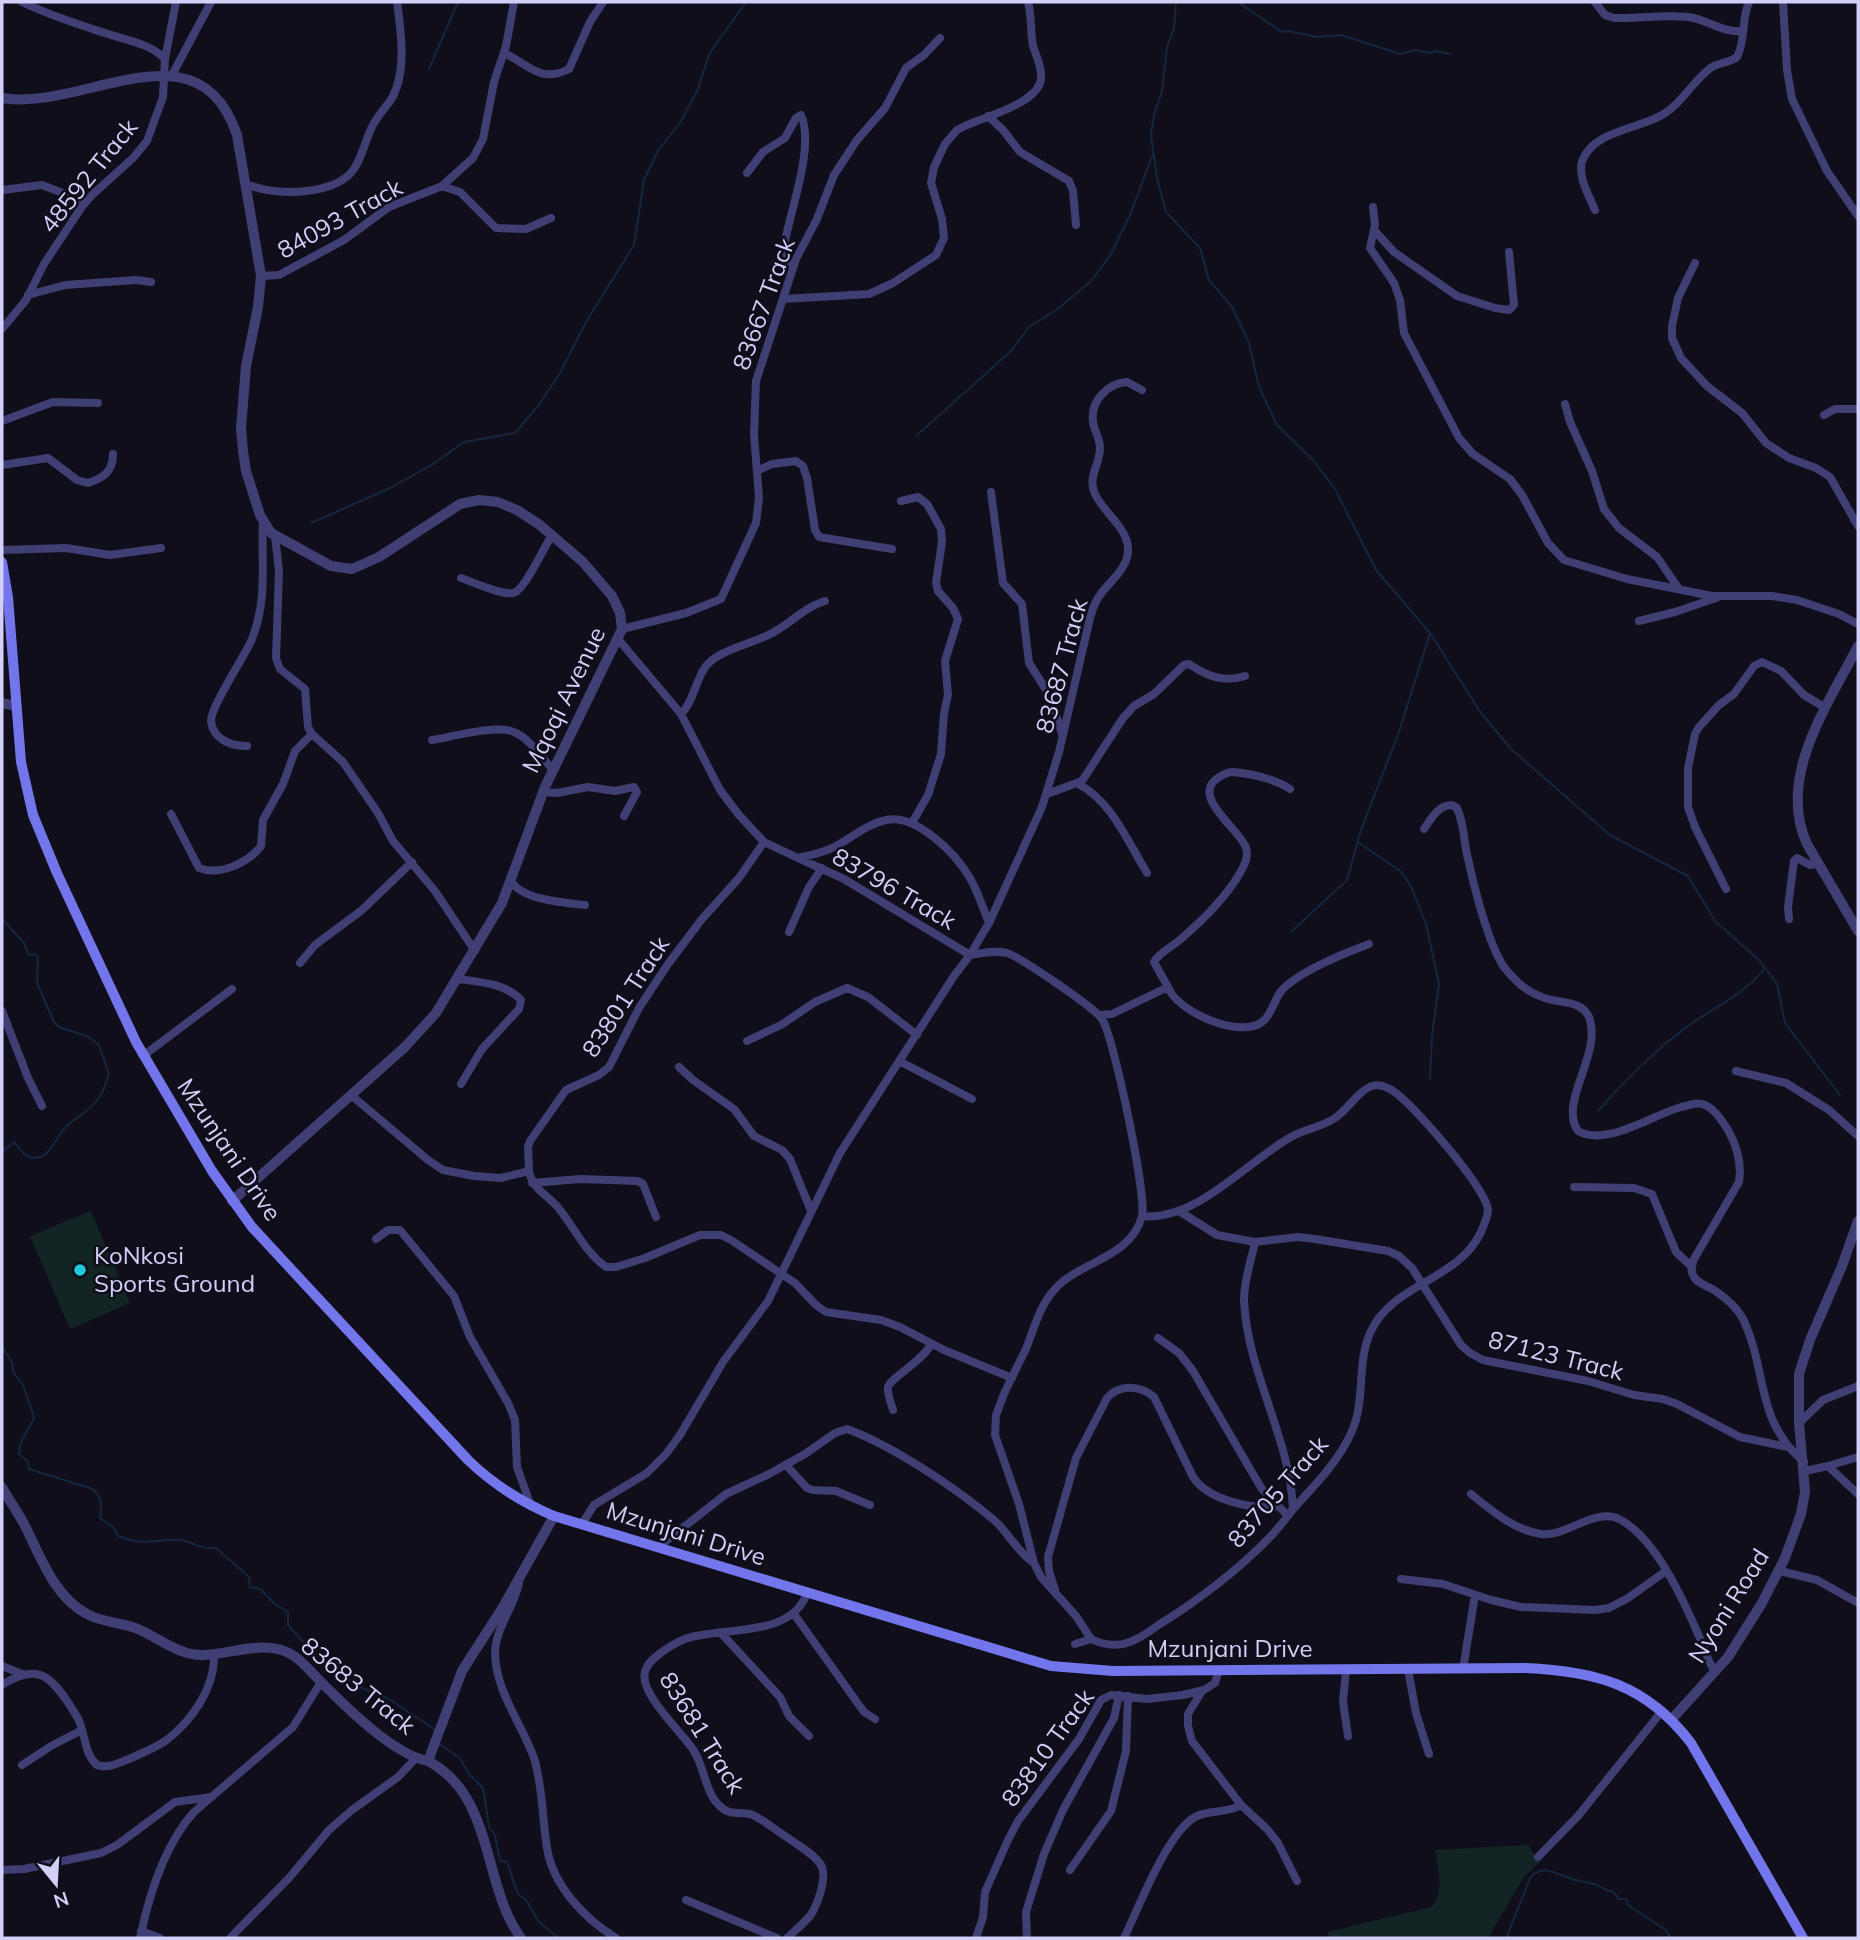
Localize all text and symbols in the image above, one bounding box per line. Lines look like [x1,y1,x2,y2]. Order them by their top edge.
street label: 48592 Track [33,112,144,239]
street label: 84093 Track [272,171,408,265]
street label: 83667 Track [725,233,801,374]
street label: 83687 Track [1029,595,1094,736]
street label: Mqoqi Avenue [515,622,611,777]
street label: 83796 Track [827,841,962,936]
street label: 83801 Track [575,930,676,1063]
street label: Mzunjani Drive [171,1073,288,1226]
place label: KoNkosi Sports Ground [94,1240,255,1298]
marker: KoNkosi Sports Ground [72,1262,88,1278]
street label: 87123 Track [1486,1324,1628,1386]
street label: 83705 Track [1221,1429,1334,1553]
street label: Mzunjani Drive [603,1495,770,1572]
street label: Nyoni Road [1681,1543,1775,1668]
street label: 83683 Track [295,1630,422,1741]
street label: Mzunjani Drive [1147,1633,1313,1663]
street label: 83681 Track [654,1666,753,1800]
street label: 83810 Track [994,1682,1100,1812]
north arrow [21,1849,91,1919]
text: N [51,1887,72,1914]

